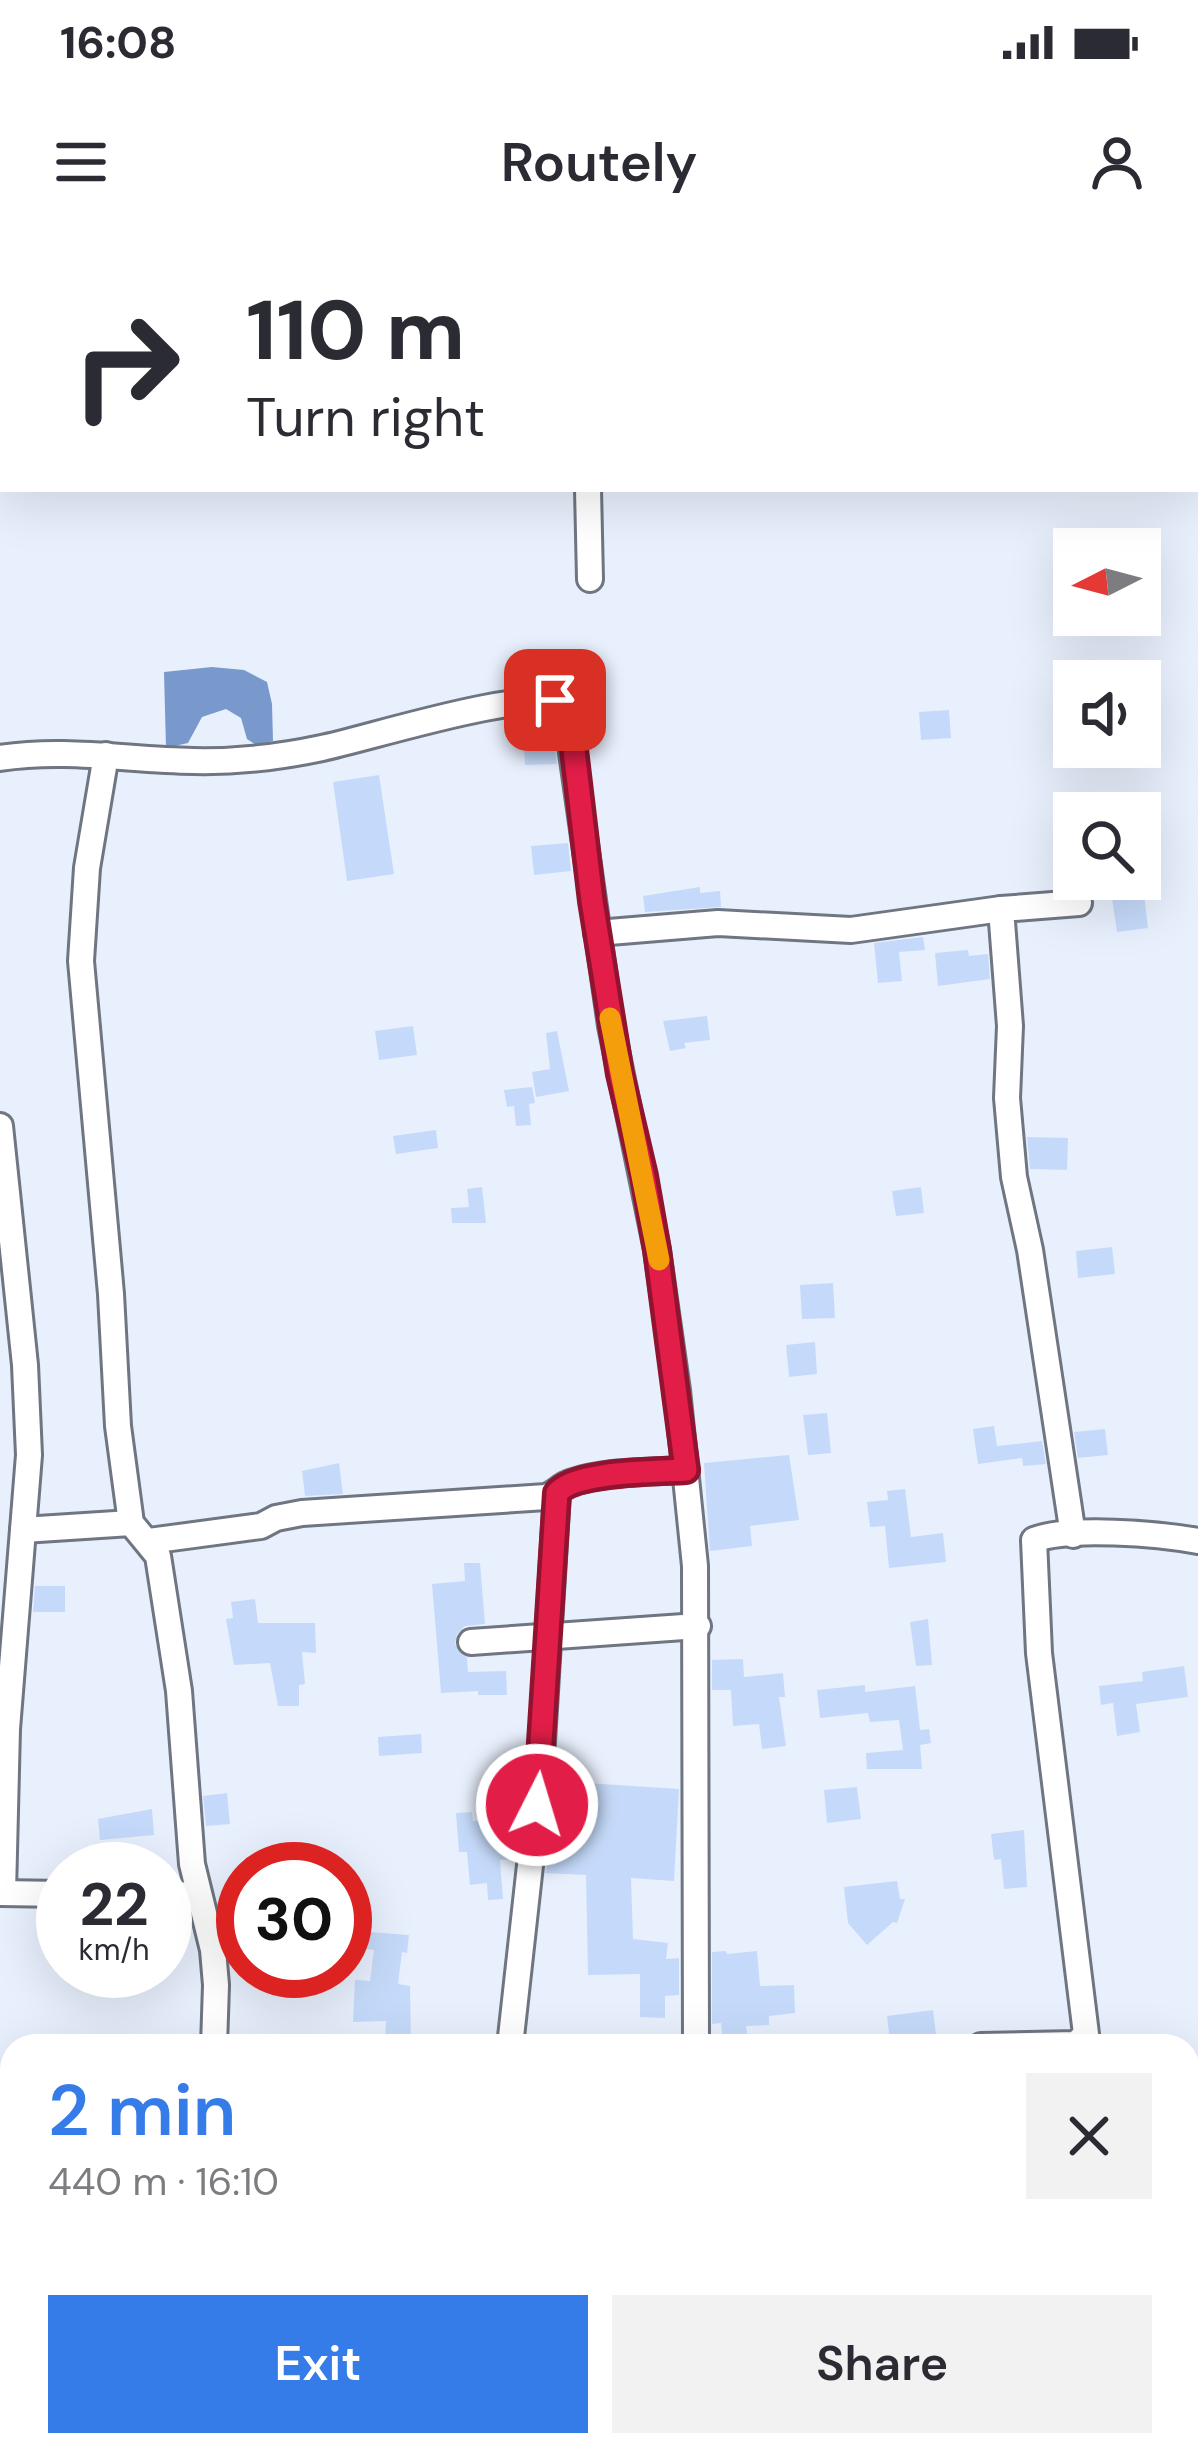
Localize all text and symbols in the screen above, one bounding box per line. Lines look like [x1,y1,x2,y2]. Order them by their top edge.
text: 16:08 [60,13,177,72]
text: Routely [501,127,697,198]
icon: menu [48,129,114,195]
icon: person [1084,129,1150,195]
text: 110 m [246,276,465,385]
icon: right [48,288,204,444]
text: Turn right [246,382,485,453]
north arrow [1053,528,1161,636]
map controls [1053,528,1161,900]
pin [504,649,606,751]
button: sound [1053,660,1161,768]
icon: arrive [522,667,588,733]
button: search [1053,792,1161,900]
position arrow [474,1742,600,1868]
speed limit sign: 30 [216,1842,372,1998]
text: 22 [79,1865,149,1944]
text: km/h [79,1930,149,1969]
text: 2 min [48,2064,236,2157]
button: close [1026,2073,1152,2199]
text: 440 m · 16:10 [48,2156,279,2207]
button: Exit [48,2295,588,2433]
button: Share [612,2295,1152,2433]

